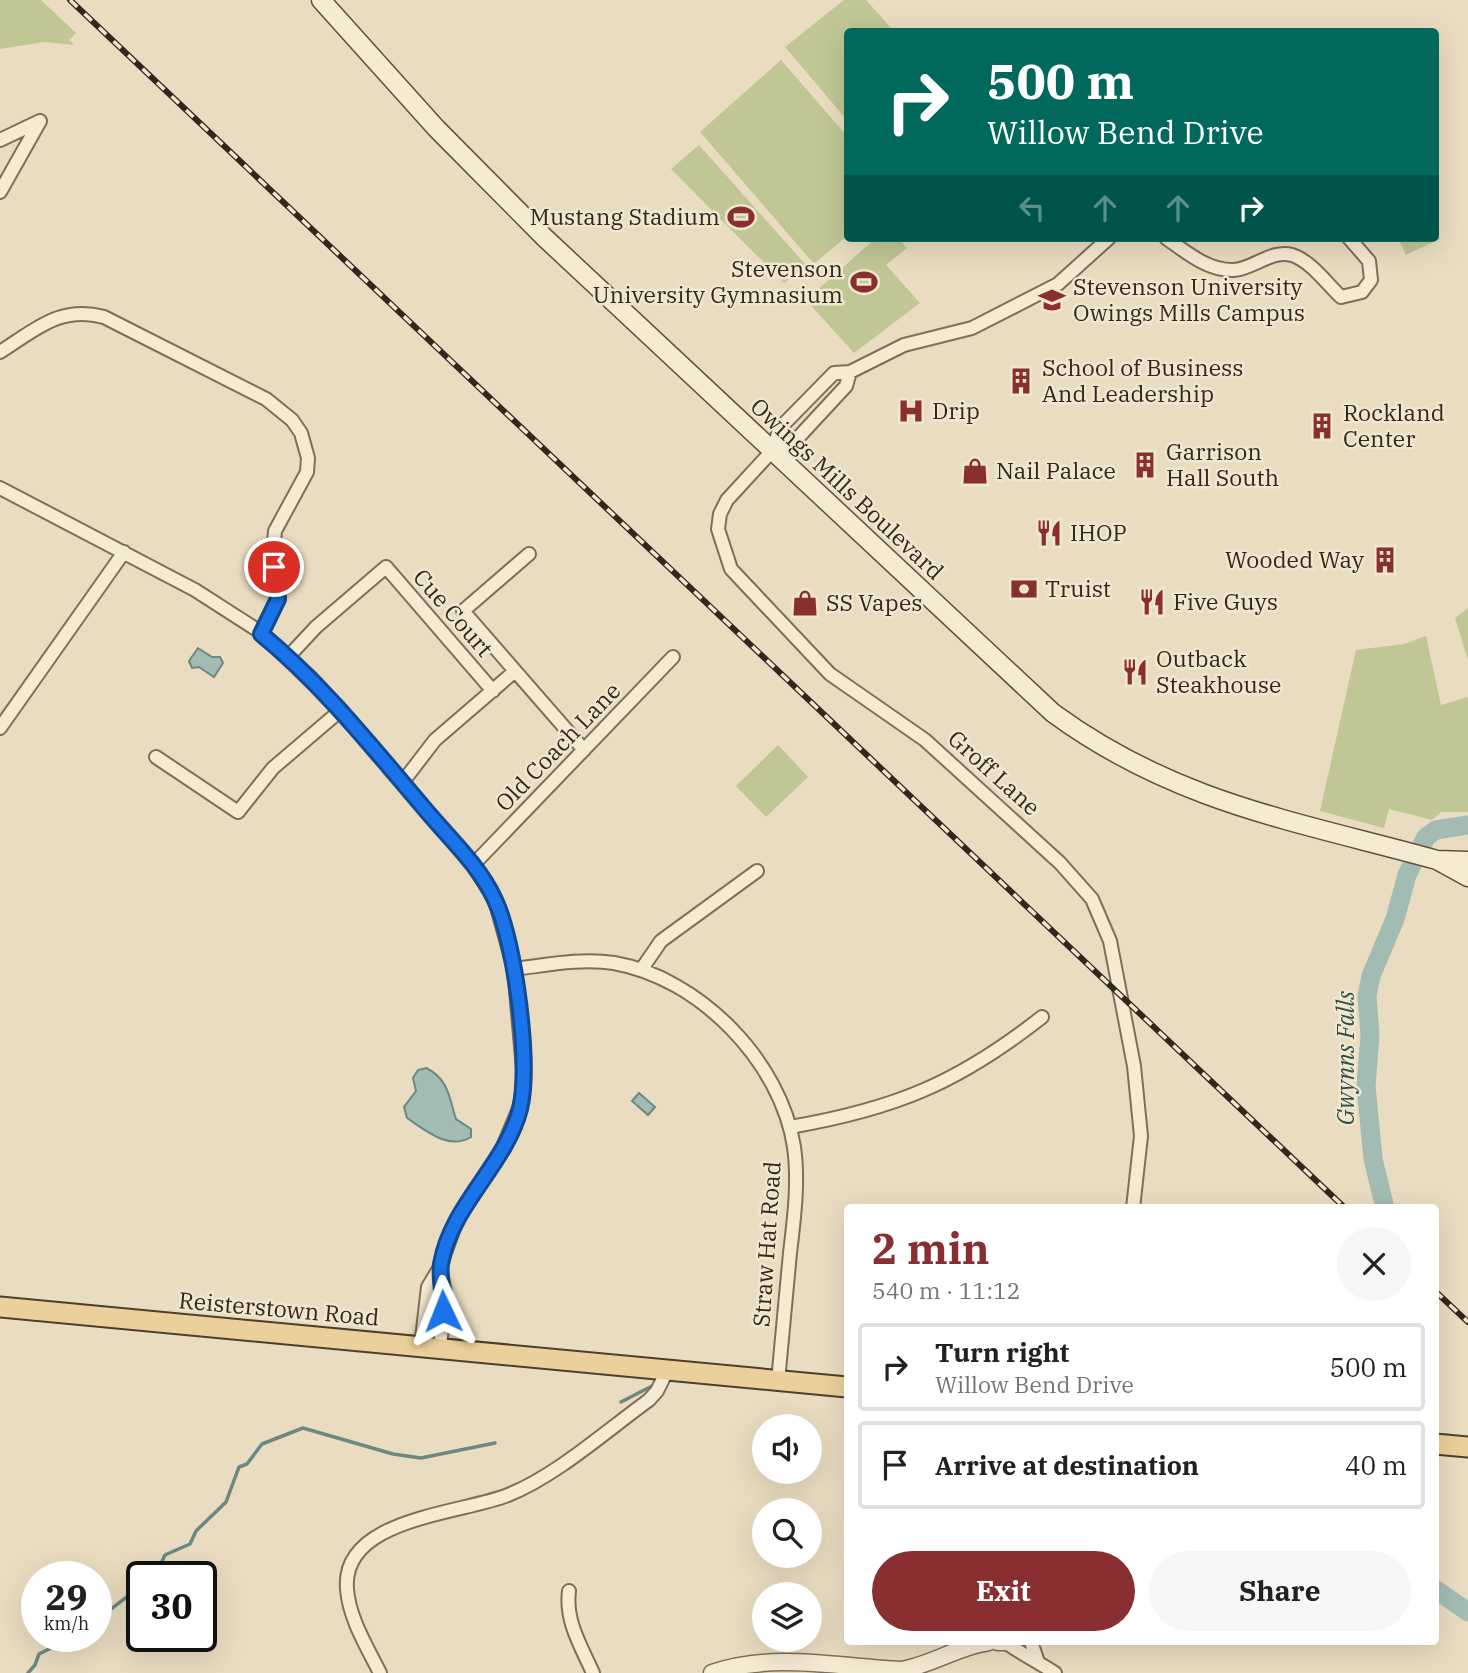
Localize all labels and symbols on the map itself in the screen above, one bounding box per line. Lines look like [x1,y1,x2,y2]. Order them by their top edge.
place label: Mustang Stadium [530,201,720,231]
sports icon: Mustang Stadium [726,202,756,232]
place label: Stevenson University Gymnasium [593,253,843,309]
sports icon: Stevenson University Gymnasium [849,267,879,297]
place label: Stevenson University Owings Mills Campus [1073,271,1305,327]
school or university icon: Stevenson University Owings Mills Campus [1037,285,1067,315]
place label: School of Business And Leadership [1042,352,1243,408]
building icon: School of Business And Leadership [1006,366,1036,396]
street label: Owings Mills Boulevard [745,391,951,586]
place label: Drip [932,395,980,425]
hospital icon: Drip [896,396,926,426]
place label: Rockland Center [1343,397,1445,453]
building icon: Rockland Center [1307,411,1337,441]
place label: Garrison Hall South [1166,436,1279,492]
building icon: Garrison Hall South [1130,450,1160,480]
place label: Nail Palace [996,455,1116,485]
shop icon: Nail Palace [960,456,990,486]
place label: IHOP [1070,517,1127,547]
restaurant icon: IHOP [1034,518,1064,548]
pin [244,537,304,597]
place label: Wooded Way [1225,544,1365,574]
building icon: Wooded Way [1370,545,1400,575]
street label: Cue Court [407,562,500,663]
place label: Truist [1045,573,1111,603]
bank icon: Truist [1009,574,1039,604]
place label: Five Guys [1173,586,1278,616]
place label: SS Vapes [826,587,923,617]
restaurant icon: Five Guys [1137,587,1167,617]
shop icon: SS Vapes [790,588,820,618]
place label: Outback Steakhouse [1156,643,1281,699]
restaurant icon: Outback Steakhouse [1120,657,1150,687]
street label: Old Coach Lane [488,675,626,817]
street label: Groff Lane [942,723,1047,822]
water label: Gwynns Falls [1329,991,1361,1125]
street label: Straw Hat Road [745,1160,787,1328]
position arrow [406,1274,480,1348]
street label: Reisterstown Road [178,1284,381,1332]
speed limit sign: 30 [126,1561,217,1652]

